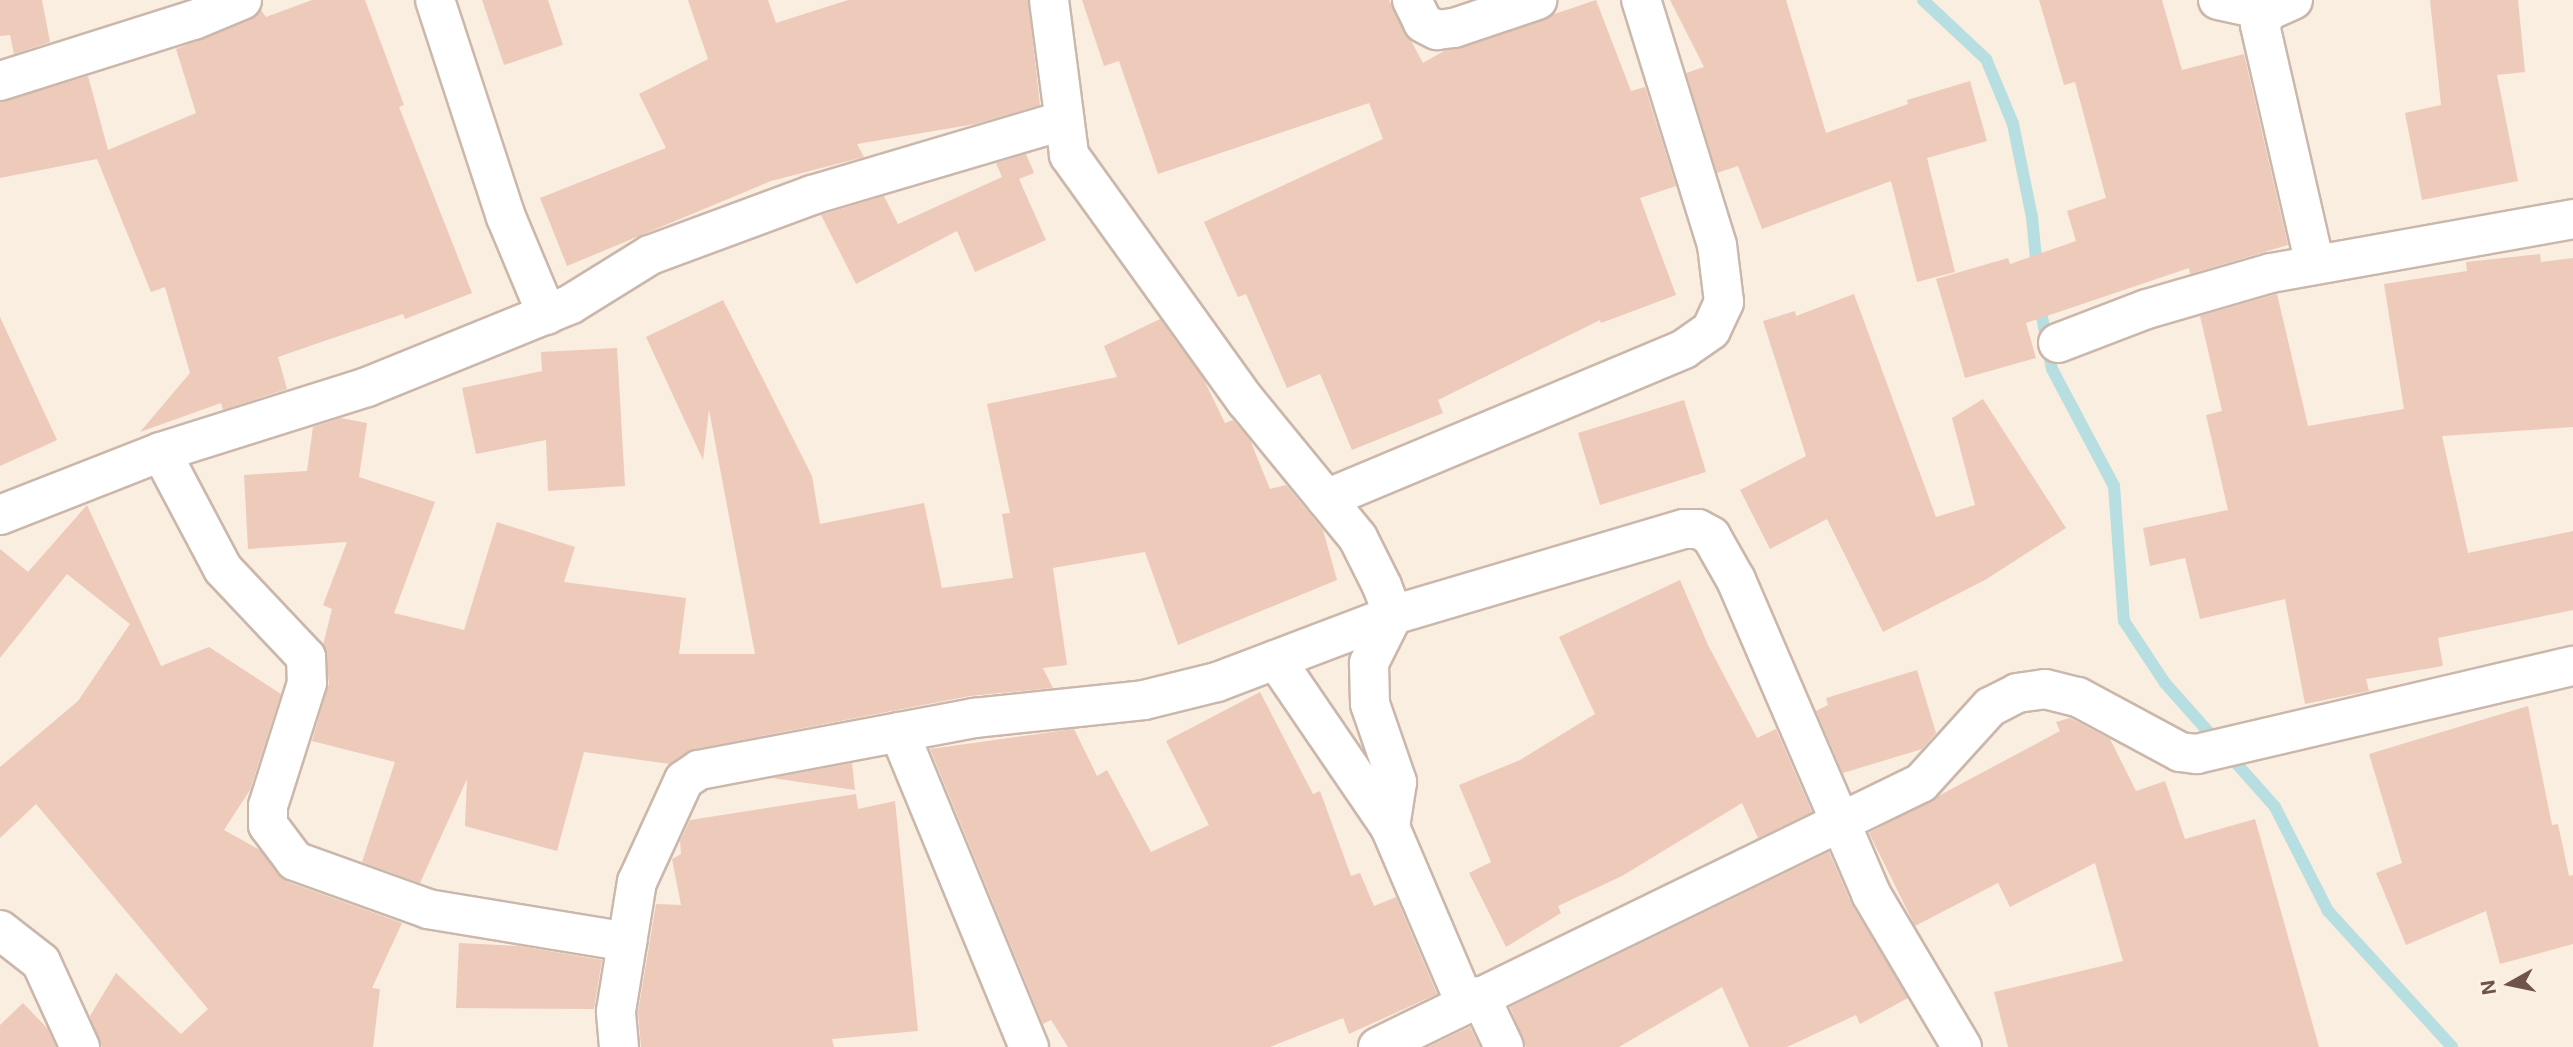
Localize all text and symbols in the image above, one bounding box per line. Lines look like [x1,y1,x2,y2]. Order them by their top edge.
north arrow [2475,949,2545,1019]
text: N [2476,978,2501,996]

